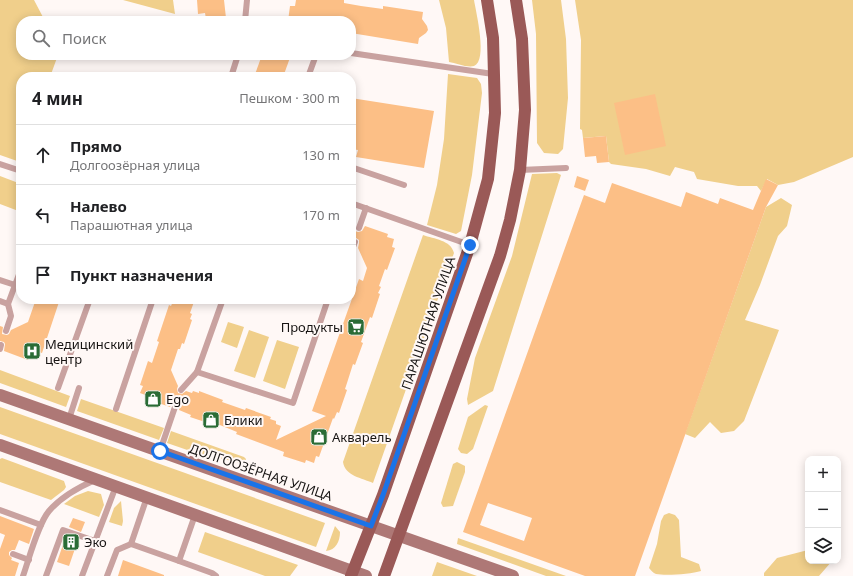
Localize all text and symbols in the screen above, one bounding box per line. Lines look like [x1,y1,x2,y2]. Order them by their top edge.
search box [16,16,356,60]
icon: search [30,27,52,49]
text: Поиск [62,28,107,48]
text: 4 мин [32,87,83,110]
text: Пешком · 300 m [239,89,340,107]
text: Прямо [70,136,122,156]
icon: ahead [32,144,54,166]
text: 130 m [302,146,340,164]
text: Долгоозёрная улица [70,156,200,174]
text: Налево [70,196,127,216]
icon: left [32,204,54,226]
text: 170 m [302,206,340,224]
text: Парашютная улица [70,216,193,234]
route end [461,236,479,254]
street label: ПАРАШЮТНАЯ УЛИЦА [397,253,460,392]
icon: arrive [32,264,54,286]
text: Пункт назначения [70,265,213,285]
supermarket icon: Продукты [346,317,366,337]
place label: Продукты [281,318,343,336]
place label: Медицинский центр [45,335,133,368]
hospital icon: Медицинский центр [22,341,42,361]
shop icon: Ego [143,389,163,409]
place label: Ego [166,390,189,408]
shop icon: Блики [201,410,221,430]
place label: Блики [224,411,263,429]
shop icon: Акварель [309,427,329,447]
place label: Акварель [332,428,392,446]
street label: ДОЛГООЗЁРНАЯ УЛИЦА [187,439,336,505]
route start [151,442,169,460]
map controls [805,456,841,564]
button: + [805,456,841,492]
button: − [805,492,841,528]
button: layers [805,528,841,564]
building icon: Эко [61,532,81,552]
place label: Эко [84,533,107,551]

